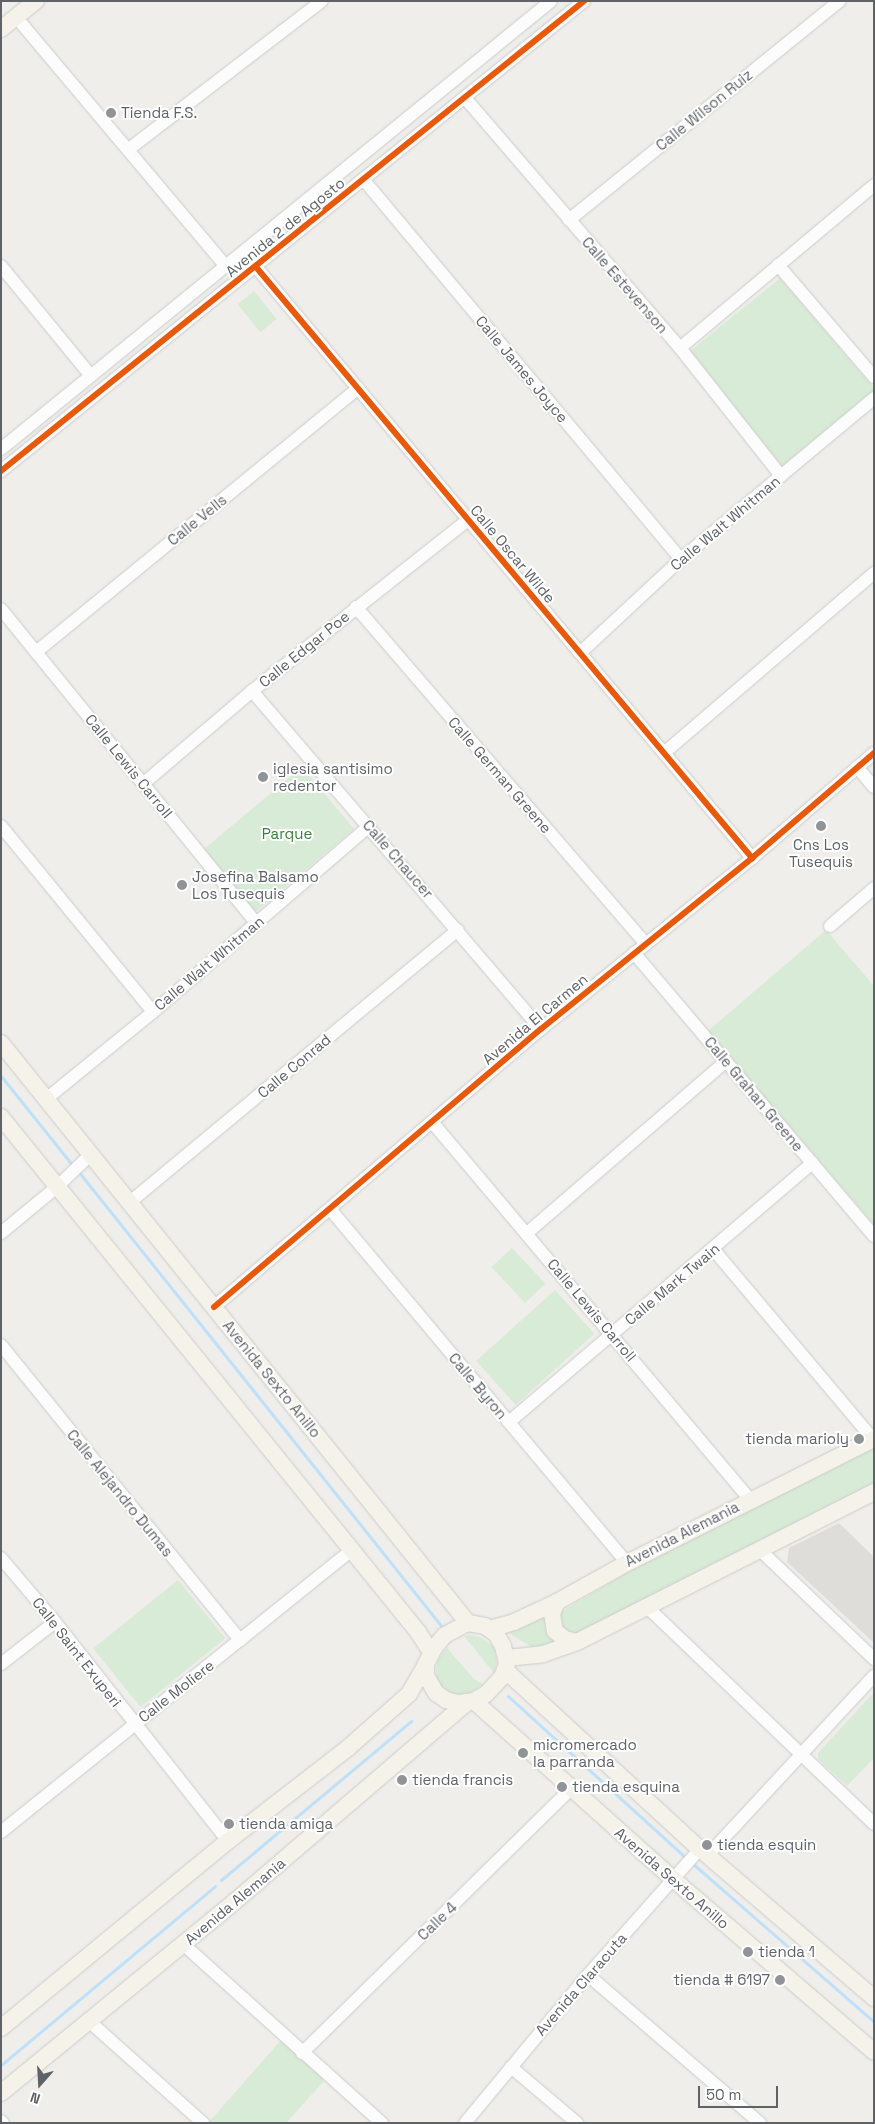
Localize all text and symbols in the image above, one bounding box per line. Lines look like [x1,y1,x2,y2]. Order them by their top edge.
street label: Calle Wilson Ruiz [652,66,756,154]
place label: Tienda F.S. [121,104,197,122]
marker: Tienda F.S. [105,107,117,119]
street label: Avenida 2 de Agosto [222,173,348,281]
street label: Calle Estevenson [578,233,672,337]
street label: Calle James Joyce [472,312,572,426]
street label: Calle Walt Whitman [666,472,784,574]
street label: Calle Vells [164,491,230,549]
street label: Calle Oscar Wilde [467,501,559,607]
street label: Calle Edgar Poe [255,607,353,691]
street label: Calle Lewis Carroll [82,710,176,822]
street label: Calle German Greene [445,713,555,837]
place label: iglesia santisimo redentor [273,759,393,794]
marker: iglesia santisimo redentor [257,771,269,783]
street label: Calle Chaucer [359,816,437,902]
marker: Cns Los Tusequis [814,819,828,833]
park label: Parque [262,825,312,843]
place label: Cns Los Tusequis [789,835,853,870]
place label: Josefina Balsamo Los Tusequis [192,867,319,902]
marker: Josefina Balsamo Los Tusequis [176,879,188,891]
street label: Calle Walt Whitman [150,912,268,1014]
street label: Avenida El Carmen [479,970,591,1068]
street label: Calle Conrad [254,1030,334,1102]
street label: Calle Grahan Greene [701,1033,807,1155]
street label: Calle Mark Twain [621,1239,723,1329]
street label: Calle Lewis Carroll [544,1255,640,1365]
street label: Avenida Sexto Anillo [219,1317,325,1441]
street label: Calle Byron [445,1349,511,1423]
street label: Calle Alejandro Dumas [63,1426,177,1560]
place label: tienda marioly [745,1430,849,1448]
marker: tienda marioly [853,1433,865,1445]
street label: Avenida Alemania [622,1497,742,1571]
street label: Calle Saint Exuperi [29,1594,125,1710]
street label: Calle Moliere [135,1656,217,1726]
place label: micromercado la parranda [533,1735,637,1770]
marker: micromercado la parranda [517,1747,529,1759]
place label: tienda francis [412,1771,513,1789]
marker: tienda francis [396,1774,408,1786]
place label: tienda esquina [572,1778,680,1796]
marker: tienda esquina [556,1781,568,1793]
place label: tienda amiga [239,1815,333,1833]
marker: tienda amiga [223,1818,235,1830]
street label: Avenida Sexto Anillo [611,1823,733,1933]
place label: tienda esquin [717,1836,816,1854]
marker: tienda esquin [701,1839,713,1851]
street label: Avenida Alemania [181,1854,289,1948]
street label: Calle 4 [414,1898,460,1944]
street label: Avenida Claracuta [531,1929,631,2039]
place label: tienda 1 [758,1943,815,1961]
marker: tienda 1 [742,1946,754,1958]
place label: tienda # 6197 [673,1971,770,1989]
marker: tienda # 6197 [774,1974,786,1986]
north arrow [15,2059,65,2109]
scale bar [700,2076,780,2108]
text: 50 m [706,2085,741,2104]
text: N [28,2088,42,2108]

